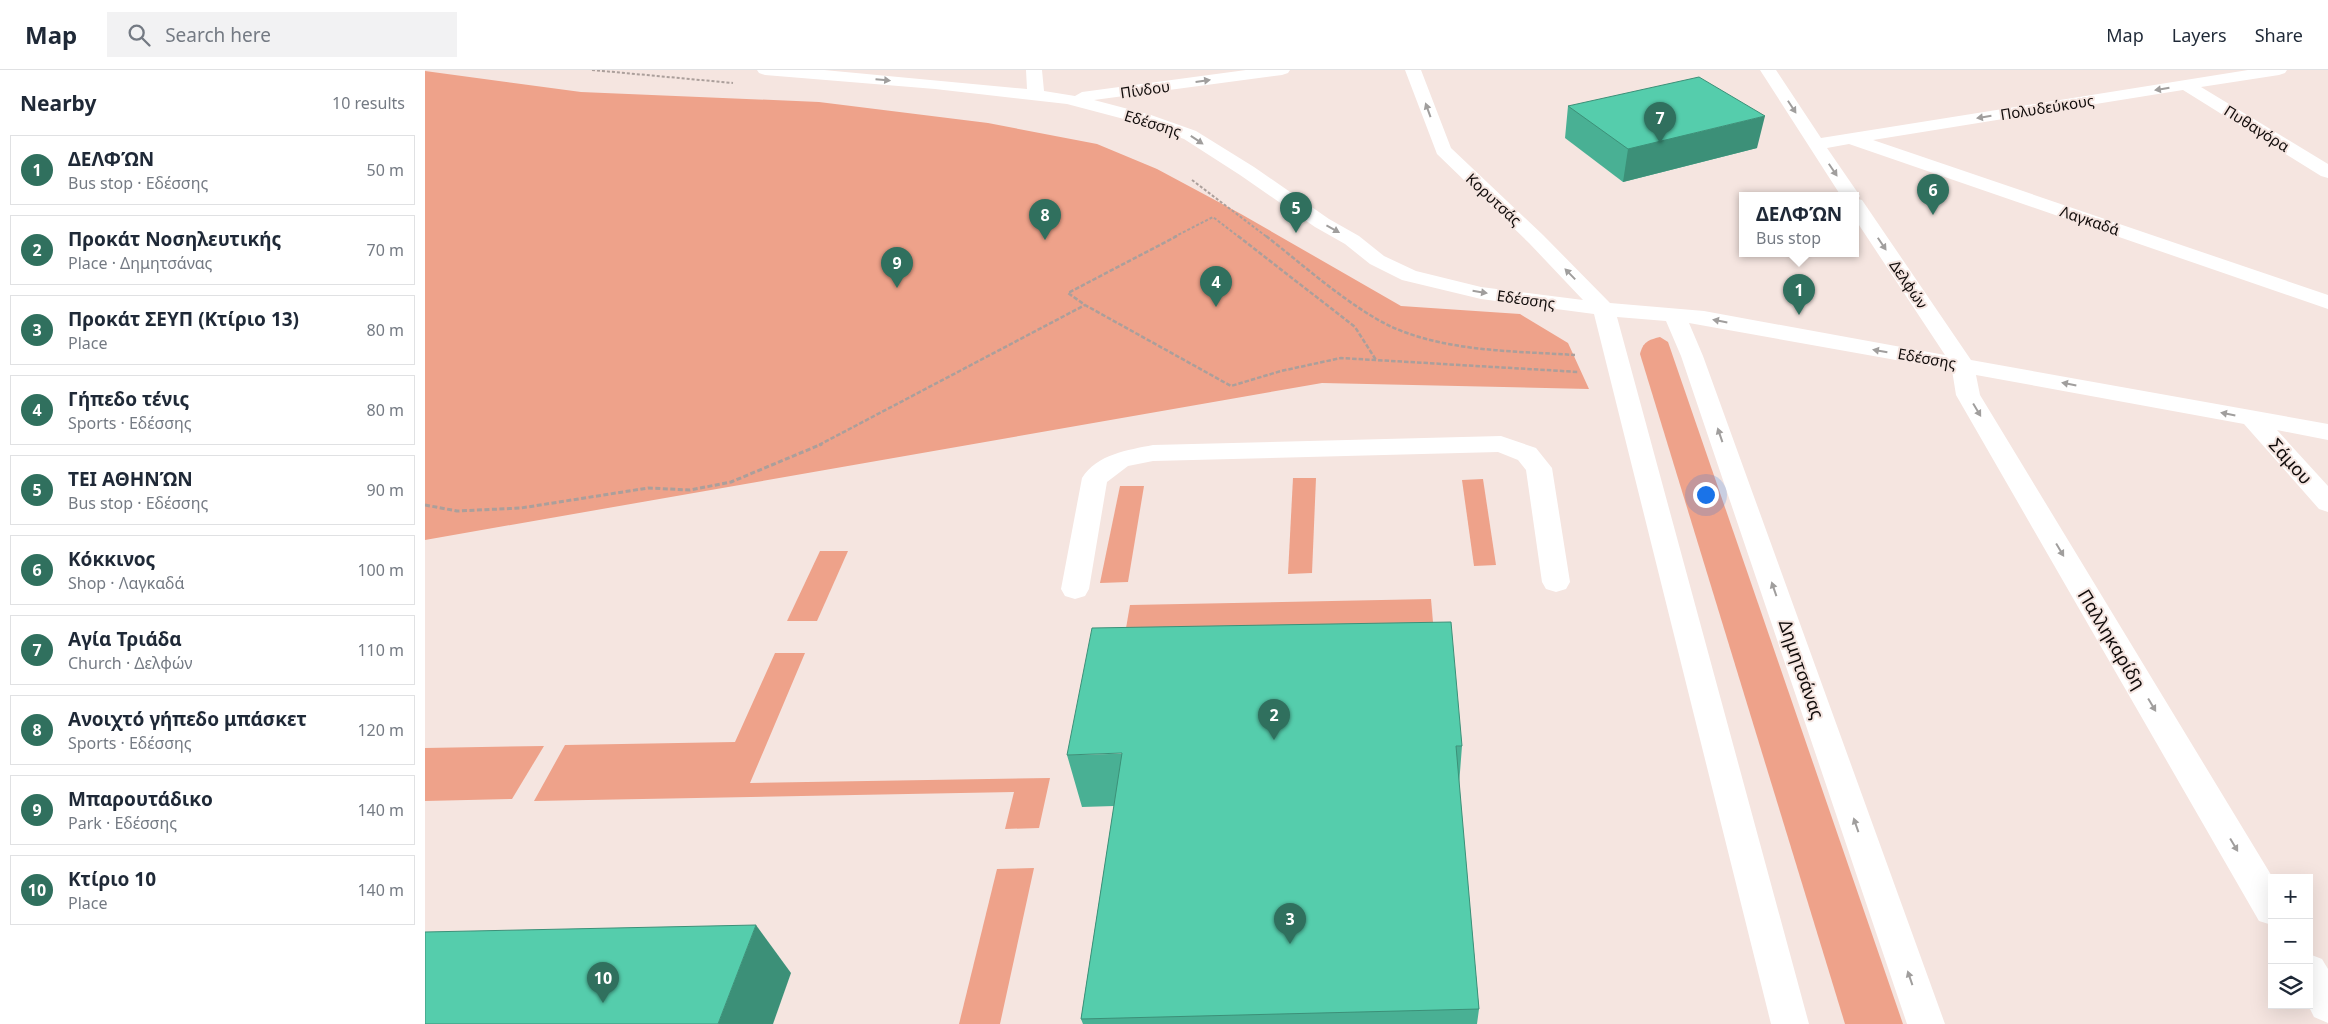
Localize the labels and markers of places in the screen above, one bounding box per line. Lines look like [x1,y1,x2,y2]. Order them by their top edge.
pin: 7 [1644,102,1676,143]
pin: 6 [1917,174,1949,215]
pin: 5 [1280,192,1312,233]
pin: 8 [1029,199,1061,240]
pin: 9 [881,247,913,288]
pin: 4 [1200,266,1232,307]
pin: 1 [1783,274,1815,315]
pin: 2 [1258,699,1290,740]
pin: 3 [1274,903,1306,944]
pin: 10 [587,962,619,1003]

